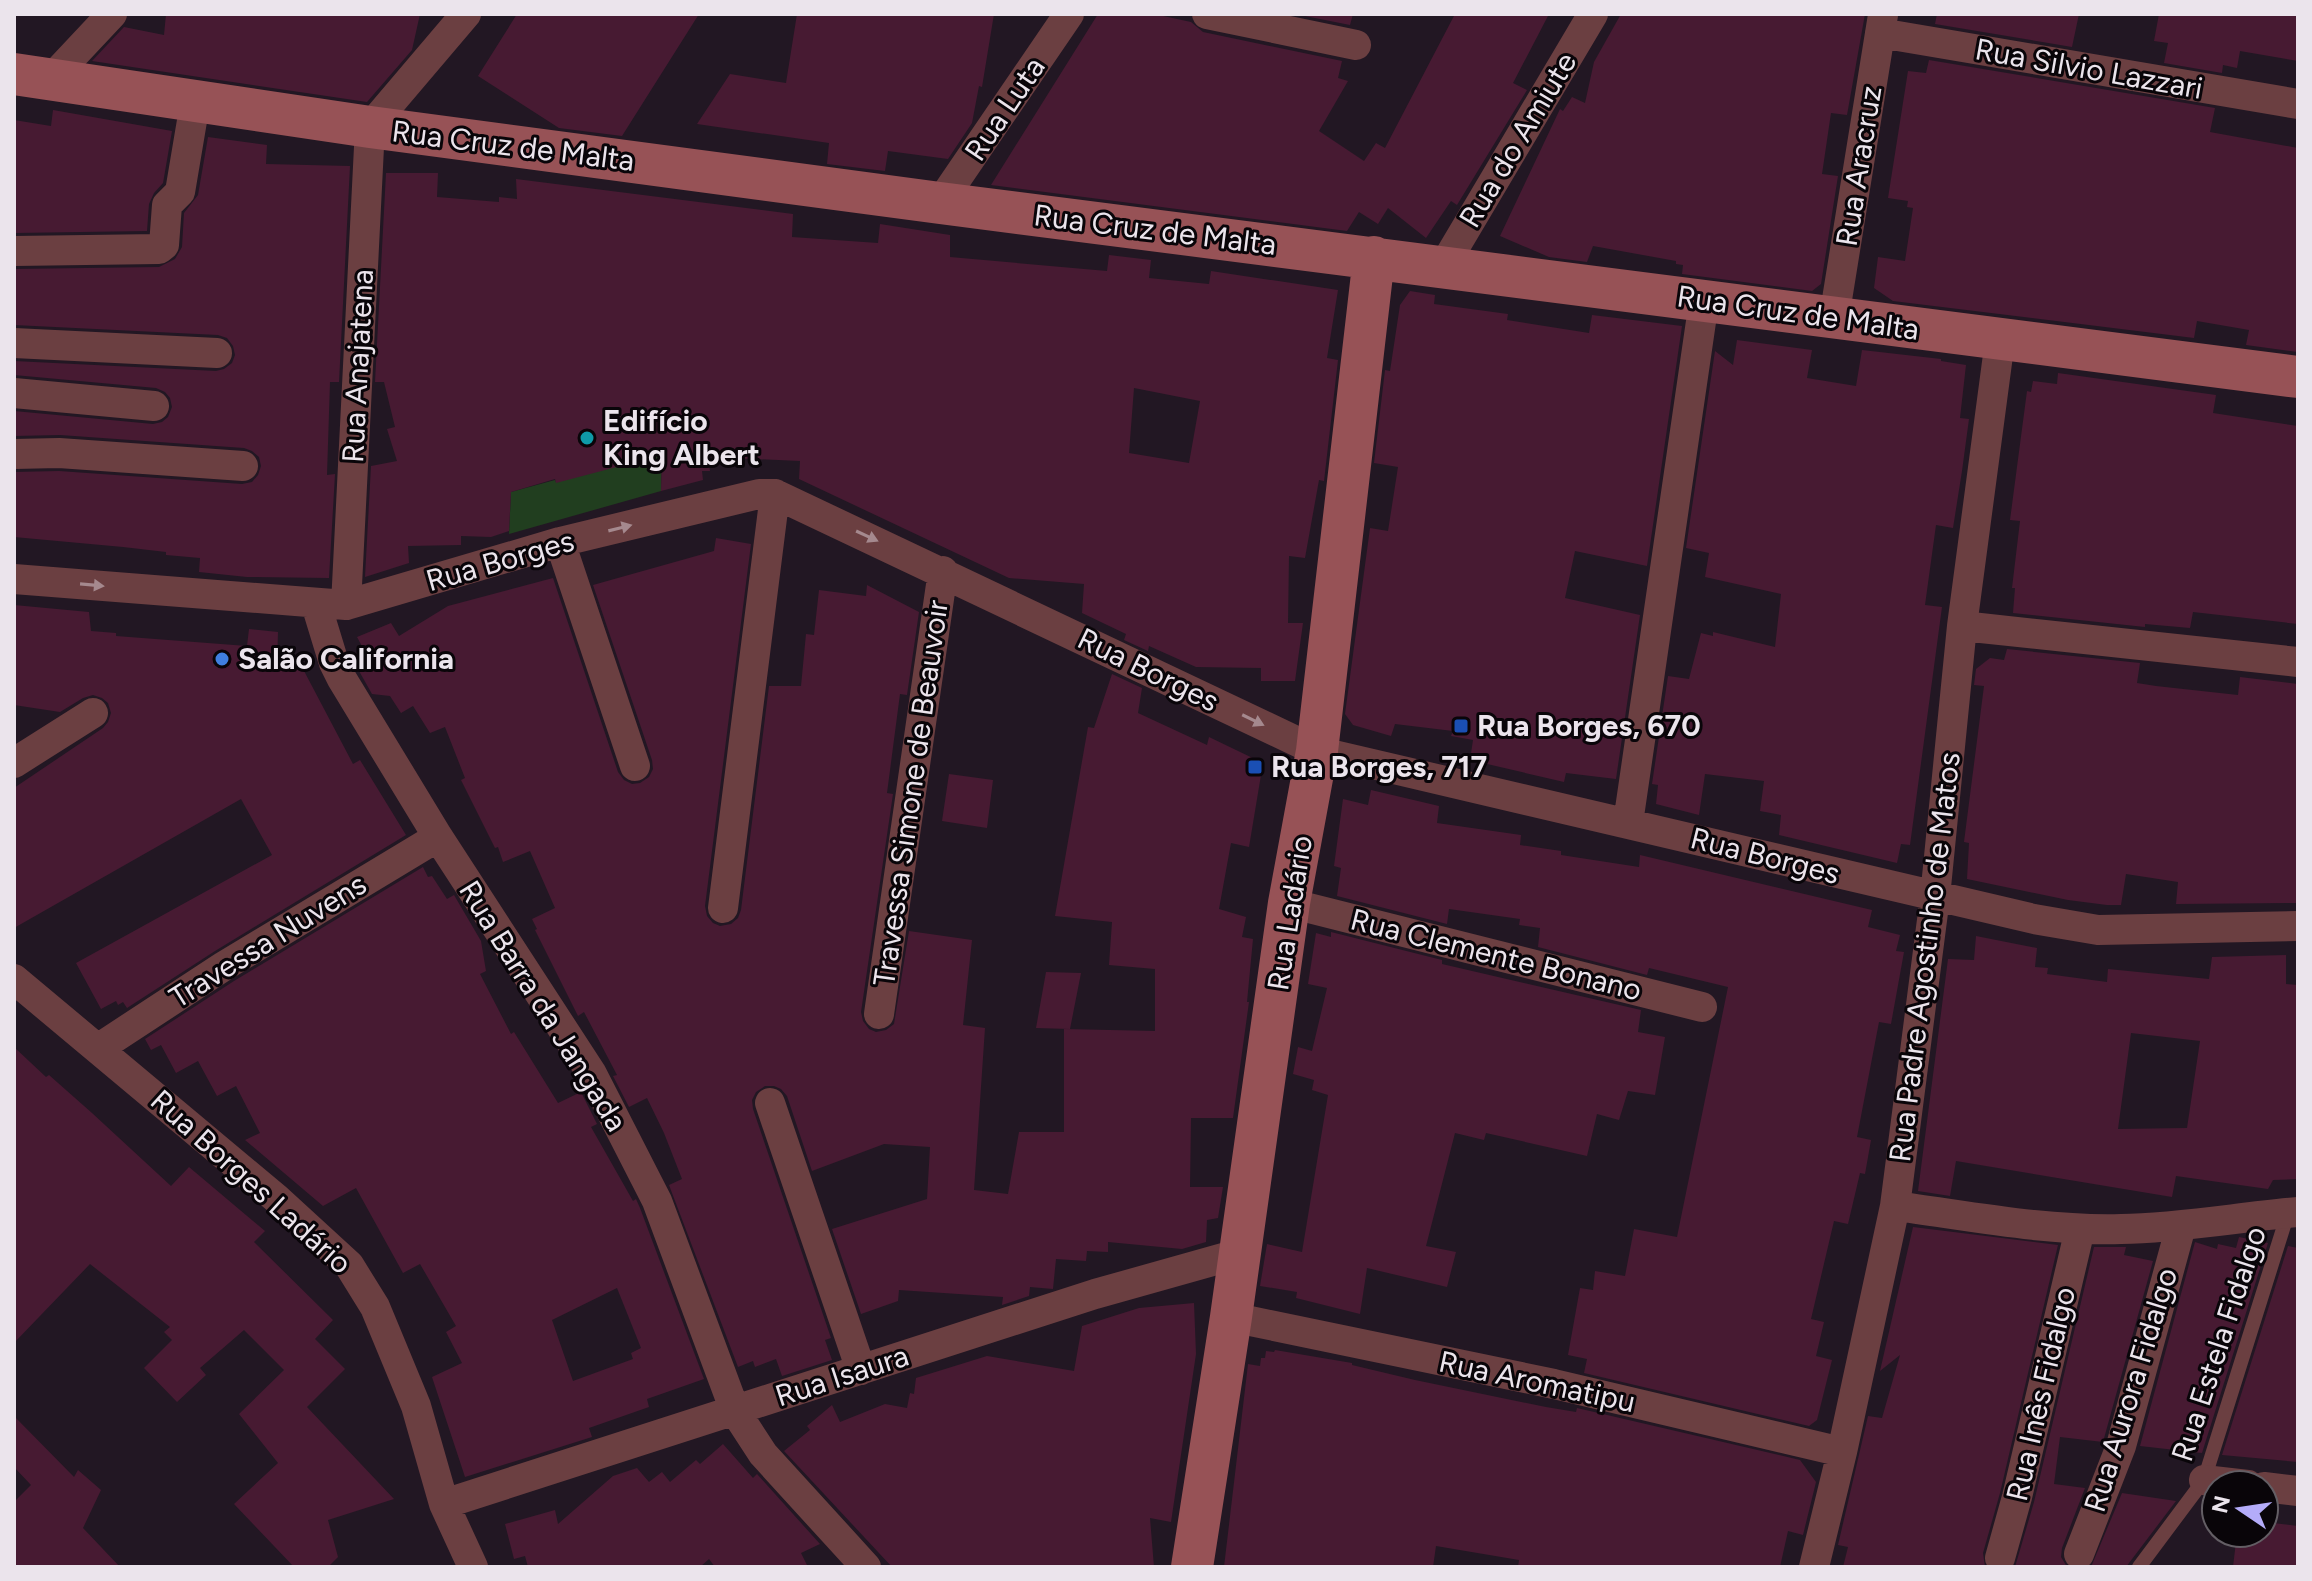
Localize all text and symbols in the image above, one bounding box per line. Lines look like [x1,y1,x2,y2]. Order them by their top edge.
street label: Rua Silvio Lazzari [1972,30,2206,107]
street label: Rua do Amiute [1451,45,1584,234]
street label: Rua Luta [956,50,1053,168]
street label: Rua Aracruz [1828,83,1889,249]
street label: Rua Cruz de Malta [390,112,636,179]
street label: Rua Cruz de Malta [1032,196,1278,263]
street label: Rua Anajatena [334,268,381,464]
street label: Rua Cruz de Malta [1675,277,1922,348]
place label: Edifício King Albert [603,402,760,473]
marker: Edifício King Albert [578,429,596,447]
one-way arrow [608,521,633,533]
street label: Rua Borges [422,522,578,599]
one-way arrow [855,529,878,543]
one-way arrow [80,579,105,592]
street label: Travessa Simone de Beauvoir [865,598,956,988]
street label: Rua Borges [1072,620,1225,720]
place label: Salão California [238,640,454,677]
marker: Salão California [213,650,231,668]
place label: Rua Borges, 670 [1477,707,1701,744]
one-way arrow [1241,713,1265,727]
marker: Rua Borges, 670 [1452,717,1470,735]
place label: Rua Borges, 717 [1271,748,1487,785]
street label: Rua Padre Agostinho de Matos [1881,750,1968,1164]
marker: Rua Borges, 717 [1246,758,1264,776]
street label: Rua Borges [1687,819,1843,892]
street label: Rua Ladário [1259,833,1320,993]
street label: Travessa Nuvens [163,865,373,1016]
street label: Rua Barra da Jangada [451,874,636,1138]
street label: Rua Clemente Bonano [1347,900,1645,1009]
street label: Rua Borges Ladário [143,1082,359,1282]
street label: Rua Estela Fidalgo [2163,1222,2274,1466]
street label: Rua Aurora Fidalgo [2076,1263,2185,1516]
street label: Rua Inês Fidalgo [1998,1283,2083,1505]
street label: Rua Isaura [771,1337,913,1414]
street label: Rua Aromatipu [1436,1343,1639,1420]
north arrow [2200,1469,2280,1549]
text: N [2206,1493,2236,1516]

